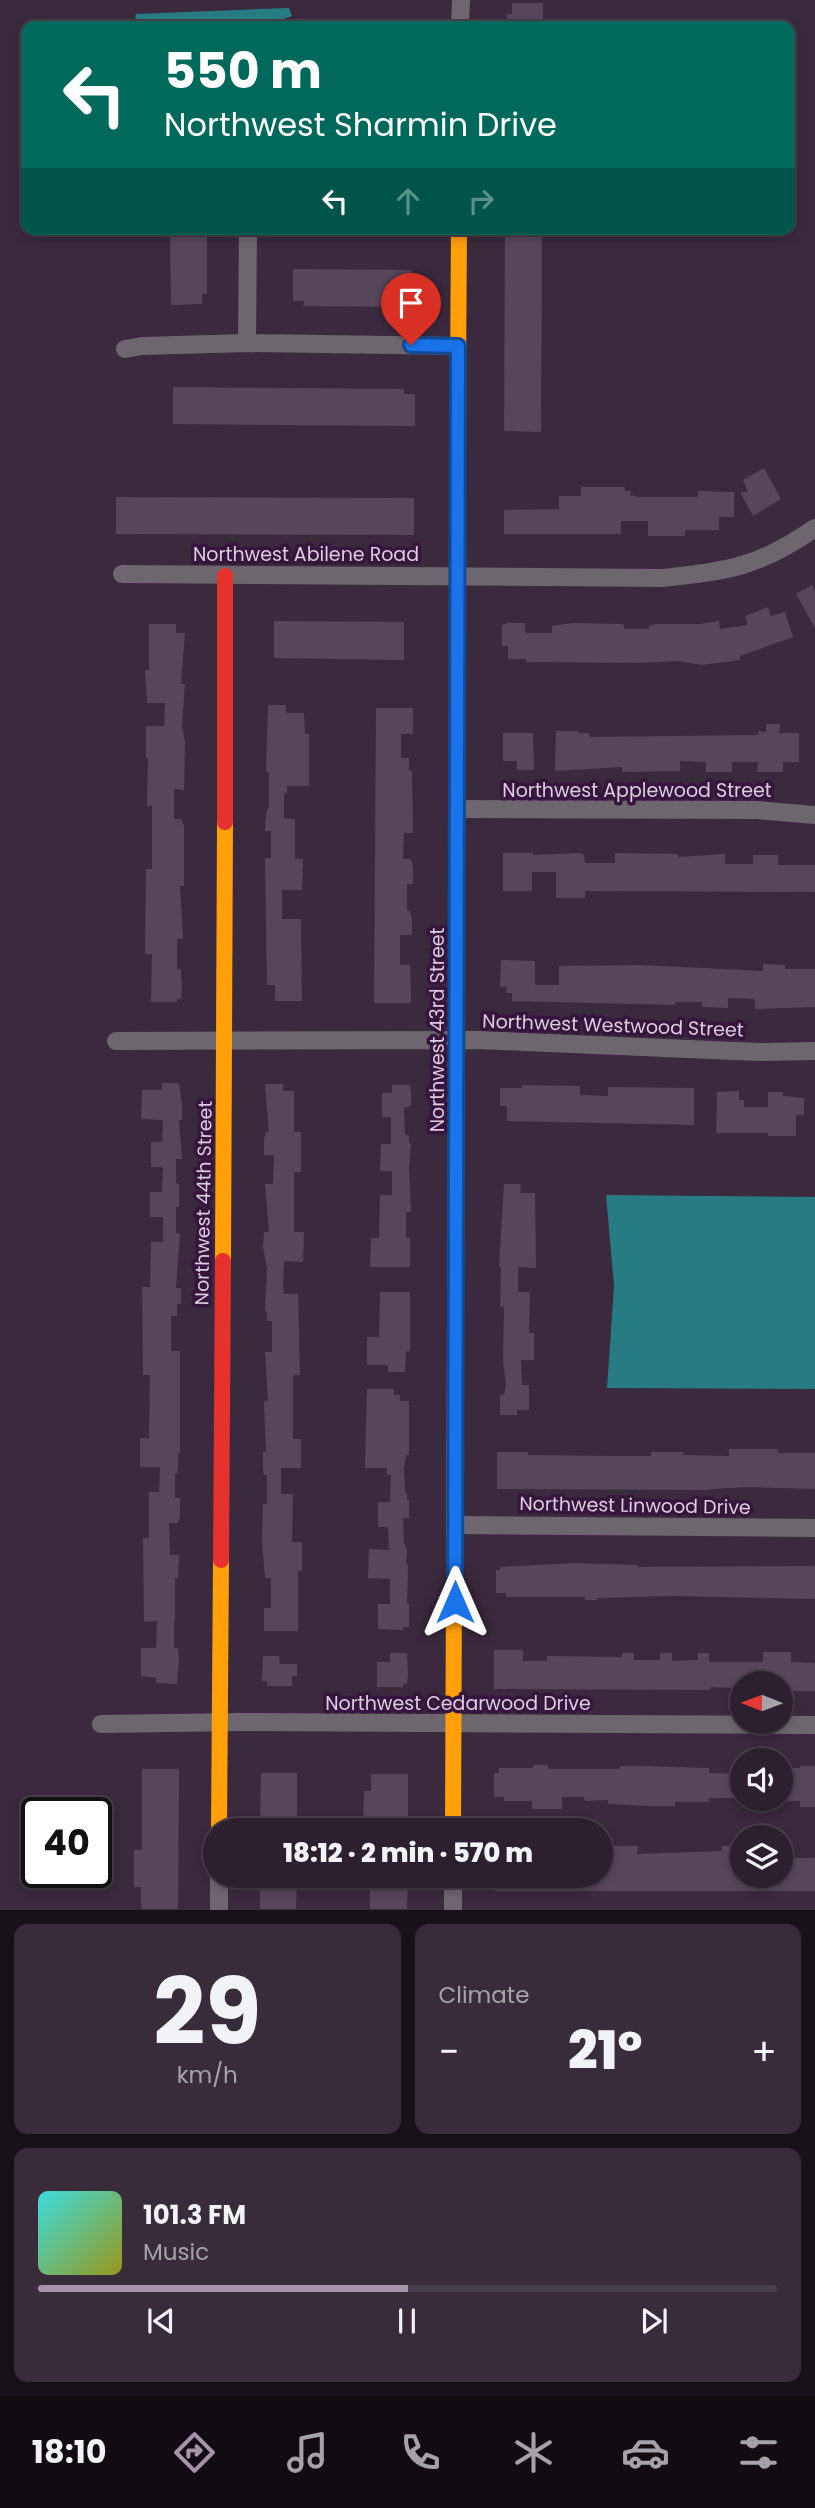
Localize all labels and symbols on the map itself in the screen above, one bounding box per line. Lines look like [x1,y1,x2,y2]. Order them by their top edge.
pin [381,273,441,345]
street label: Northwest Abilene Road [193,541,419,568]
street label: Northwest Applewood Street [502,777,772,804]
street label: Northwest 43rd Street [424,928,451,1132]
street label: Northwest Westwood Street [482,1007,744,1044]
street label: Northwest 44th Street [188,1100,219,1306]
street label: Northwest Linwood Drive [519,1490,751,1521]
position arrow [418,1565,492,1639]
north arrow [730,1671,793,1734]
street label: Northwest Cedarwood Drive [325,1690,591,1717]
speed limit sign: 40 [21,1797,112,1888]

